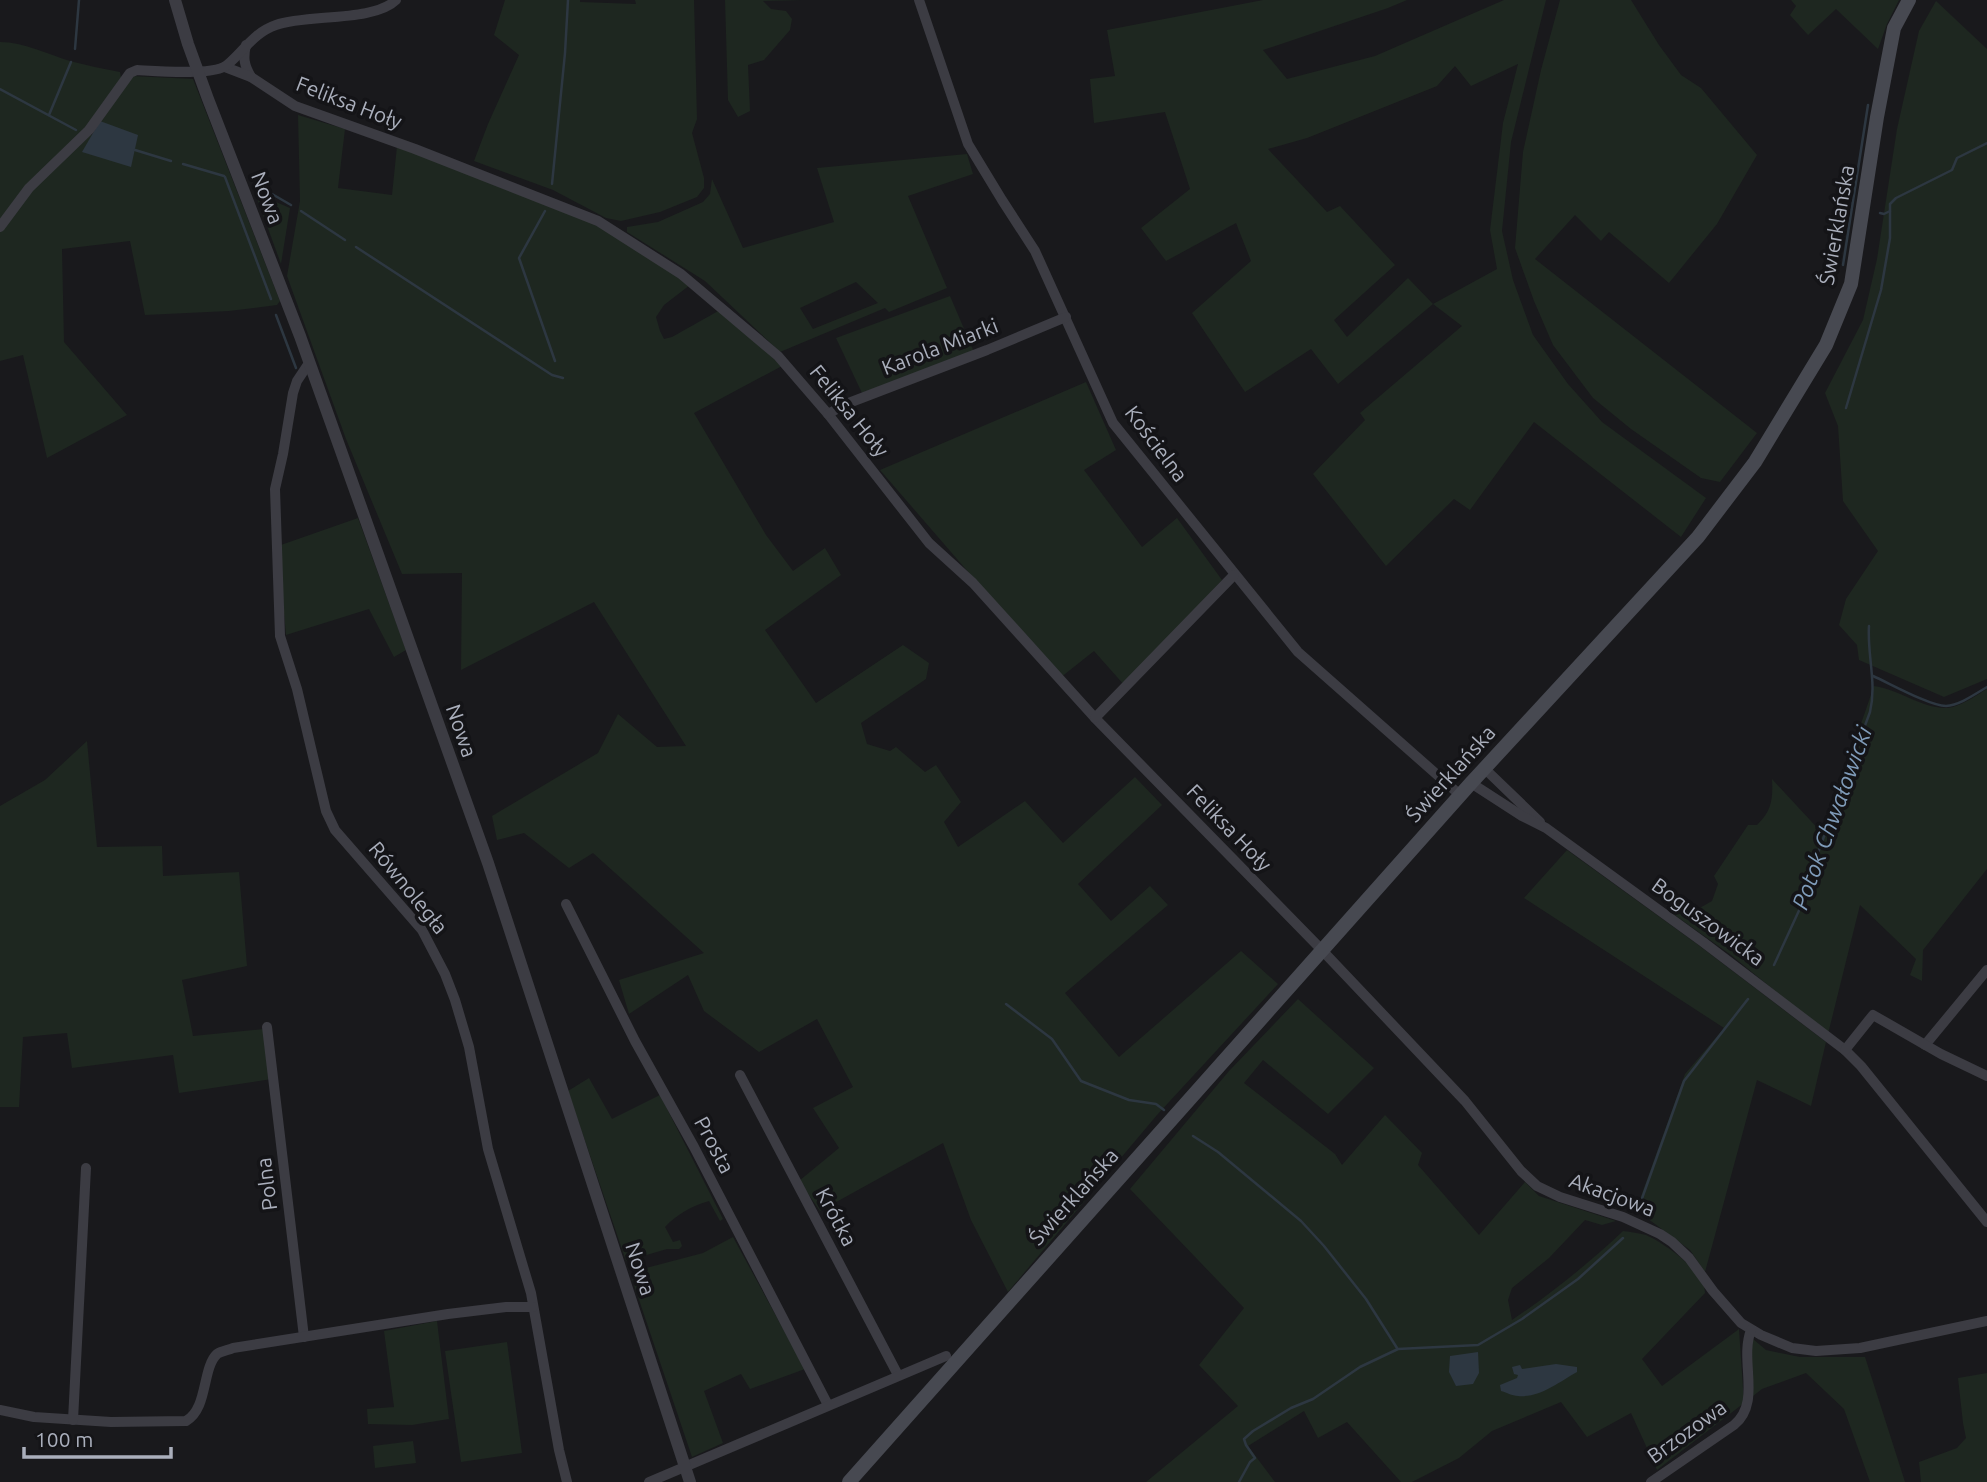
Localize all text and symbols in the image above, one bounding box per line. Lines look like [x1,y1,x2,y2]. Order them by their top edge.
street label: Feliksa Hoły [293,71,406,133]
street label: Świerklańska [1814,163,1858,287]
street label: Nowa [247,168,289,227]
street label: Karola Miarki [878,313,1001,379]
street label: Feliksa Hoły [805,360,894,461]
street label: Kościelna [1121,401,1193,486]
street label: Nowa [442,701,482,760]
street label: Świerklańska [1401,720,1500,826]
water label: Potok Chwałowicki [1787,722,1877,913]
street label: Feliksa Hoły [1182,779,1277,876]
street label: Równoległa [364,836,453,938]
street label: Boguszowicka [1648,872,1769,970]
street label: Prosta [690,1112,740,1177]
street label: Świerklańska [1024,1143,1123,1249]
street label: Polna [251,1156,281,1212]
street label: Akacjowa [1566,1168,1658,1221]
street label: Krótka [812,1183,862,1250]
street label: Nowa [621,1239,661,1298]
street label: Brzozowa [1642,1395,1731,1468]
scale bar [24,1416,172,1460]
text: 100 m [35,1427,93,1451]

